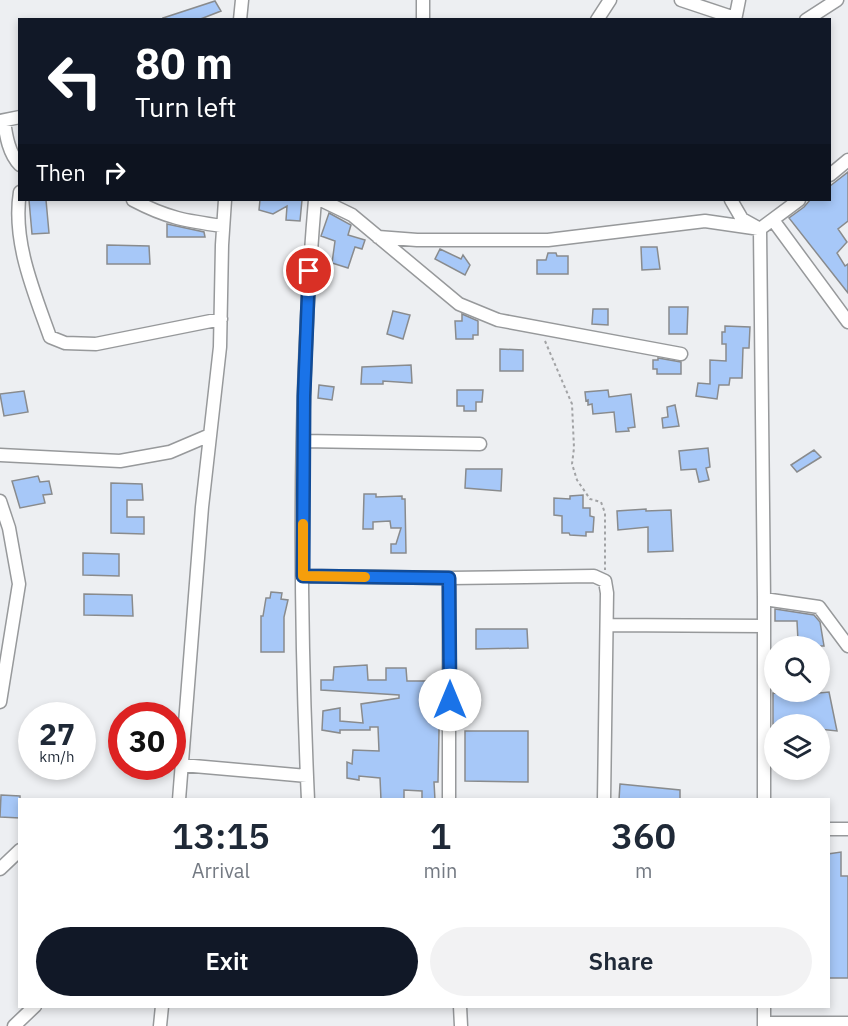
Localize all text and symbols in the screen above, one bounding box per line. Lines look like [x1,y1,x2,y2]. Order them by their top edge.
text: 80 m [135,36,233,91]
icon: left [36,42,114,120]
text: Turn left [135,89,236,124]
icon: right [98,156,131,189]
text: Then [36,158,86,187]
pin [283,245,334,296]
icon: arrive [292,254,325,287]
map controls [764,636,830,780]
button: search [764,636,830,702]
position arrow [418,668,482,732]
speed limit sign: 30 [108,702,186,780]
text: 27 [39,714,75,753]
button: layers [764,714,830,780]
text: km/h [39,747,75,766]
text: 13:15 [172,812,270,859]
text: 1 [430,812,451,859]
text: 360 [611,812,676,859]
text: Arrival [192,857,250,884]
text: min [424,857,457,884]
text: m [635,857,652,884]
button: Exit [36,927,418,996]
button: Share [430,927,812,996]

